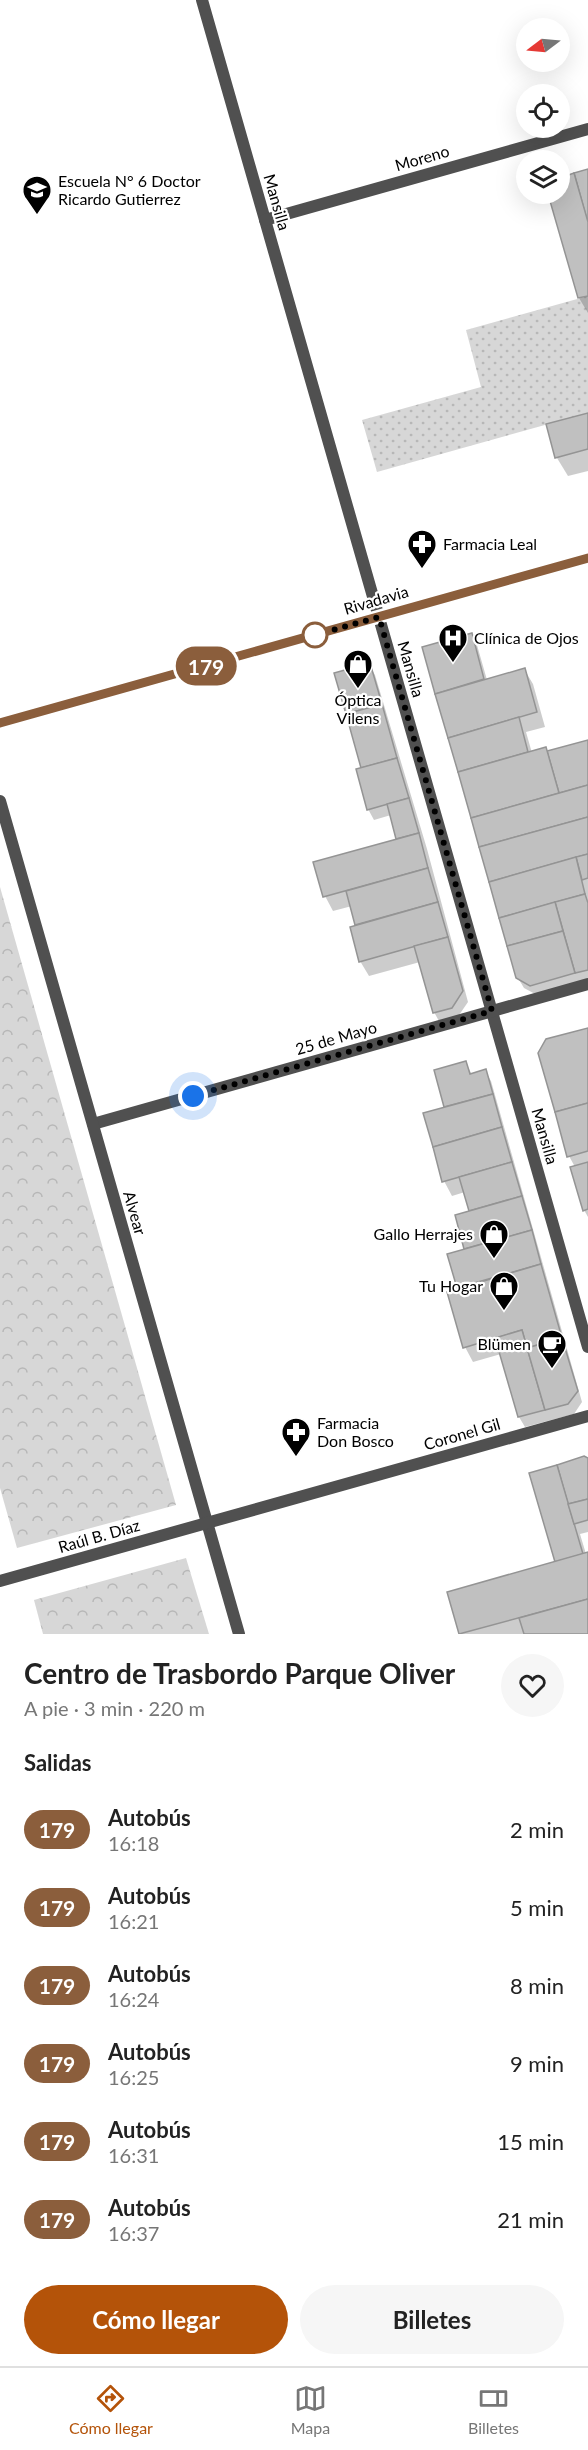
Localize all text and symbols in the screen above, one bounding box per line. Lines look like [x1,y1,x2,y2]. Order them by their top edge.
north arrow [516,18,570,72]
map controls [516,18,570,204]
button: locate [516,84,570,138]
street label: Moreno [393,141,451,174]
button: layers [516,150,570,204]
place label: Escuela N° 6 Doctor Ricardo Gutierrez [58,171,201,208]
street label: Mansilla [260,171,295,232]
school or university icon: Escuela N° 6 Doctor Ricardo Gutierrez [21,174,53,216]
pharmacy icon: Farmacia Leal [406,528,438,570]
place label: Farmacia Leal [443,534,537,553]
street label: Rivadavia [341,581,410,618]
unlabelled marker [302,622,328,648]
hospital icon: Clínica de Ojos [437,622,469,664]
place label: Clínica de Ojos [474,628,579,647]
street label: Mansilla [394,638,429,699]
line badge: 179 [172,646,240,686]
shop icon: Óptica Vilens [342,648,374,690]
text: 179 [188,654,224,679]
place label: Óptica Vilens [335,690,381,727]
street label: 25 de Mayo [293,1017,379,1058]
your location [178,1081,208,1111]
street label: Mansilla [528,1105,563,1166]
street label: Alvear [120,1189,151,1237]
shop icon: Gallo Herrajes [478,1218,510,1260]
place label: Gallo Herrajes [374,1224,473,1243]
shop icon: Tu Hogar [488,1270,520,1312]
place label: Tu Hogar [419,1276,483,1295]
cafe icon: Blümen [536,1328,568,1370]
place label: Blümen [478,1334,531,1353]
place label: Farmacia Don Bosco [317,1413,394,1450]
street label: Coronel Gil [421,1414,502,1453]
pharmacy icon: Farmacia Don Bosco [280,1416,312,1458]
street label: Raúl B. Díaz [56,1515,142,1556]
button: heart [501,1654,564,1717]
text: Centro de Trasbordo Parque Oliver [24,1656,455,1690]
text: A pie · 3 min · 220 m [24,1696,205,1720]
text: Salidas [24,1749,91,1776]
text: Autobús [108,1804,191,1831]
text: 2 min [510,1816,564,1843]
text: 179 [39,1817,75,1842]
text: 16:18 [108,1831,159,1855]
text: Autobús [108,1882,191,1909]
text: 5 min [510,1894,564,1921]
text: 179 [39,1895,75,1920]
text: 16:21 [108,1909,159,1933]
text: Autobús [108,1960,191,1987]
text: 8 min [510,1972,564,1999]
text: 179 [39,1973,75,1998]
text: 16:24 [108,1987,159,2011]
text: Autobús [108,2038,191,2065]
text: 9 min [510,2050,564,2077]
text: 179 [39,2051,75,2076]
text: 16:25 [108,2065,159,2089]
text: Autobús [108,2116,191,2143]
text: 15 min [497,2128,564,2155]
text: 179 [39,2129,75,2154]
text: 16:31 [108,2143,159,2167]
text: Autobús [108,2194,191,2221]
text: 21 min [497,2206,564,2233]
text: 179 [39,2207,75,2232]
text: 16:37 [108,2221,159,2245]
button: Cómo llegar [24,2285,288,2354]
button: Billetes [300,2285,564,2354]
tab: Cómo llegar [69,2382,153,2437]
tab: Mapa [291,2382,330,2437]
tab: Billetes [468,2382,519,2437]

